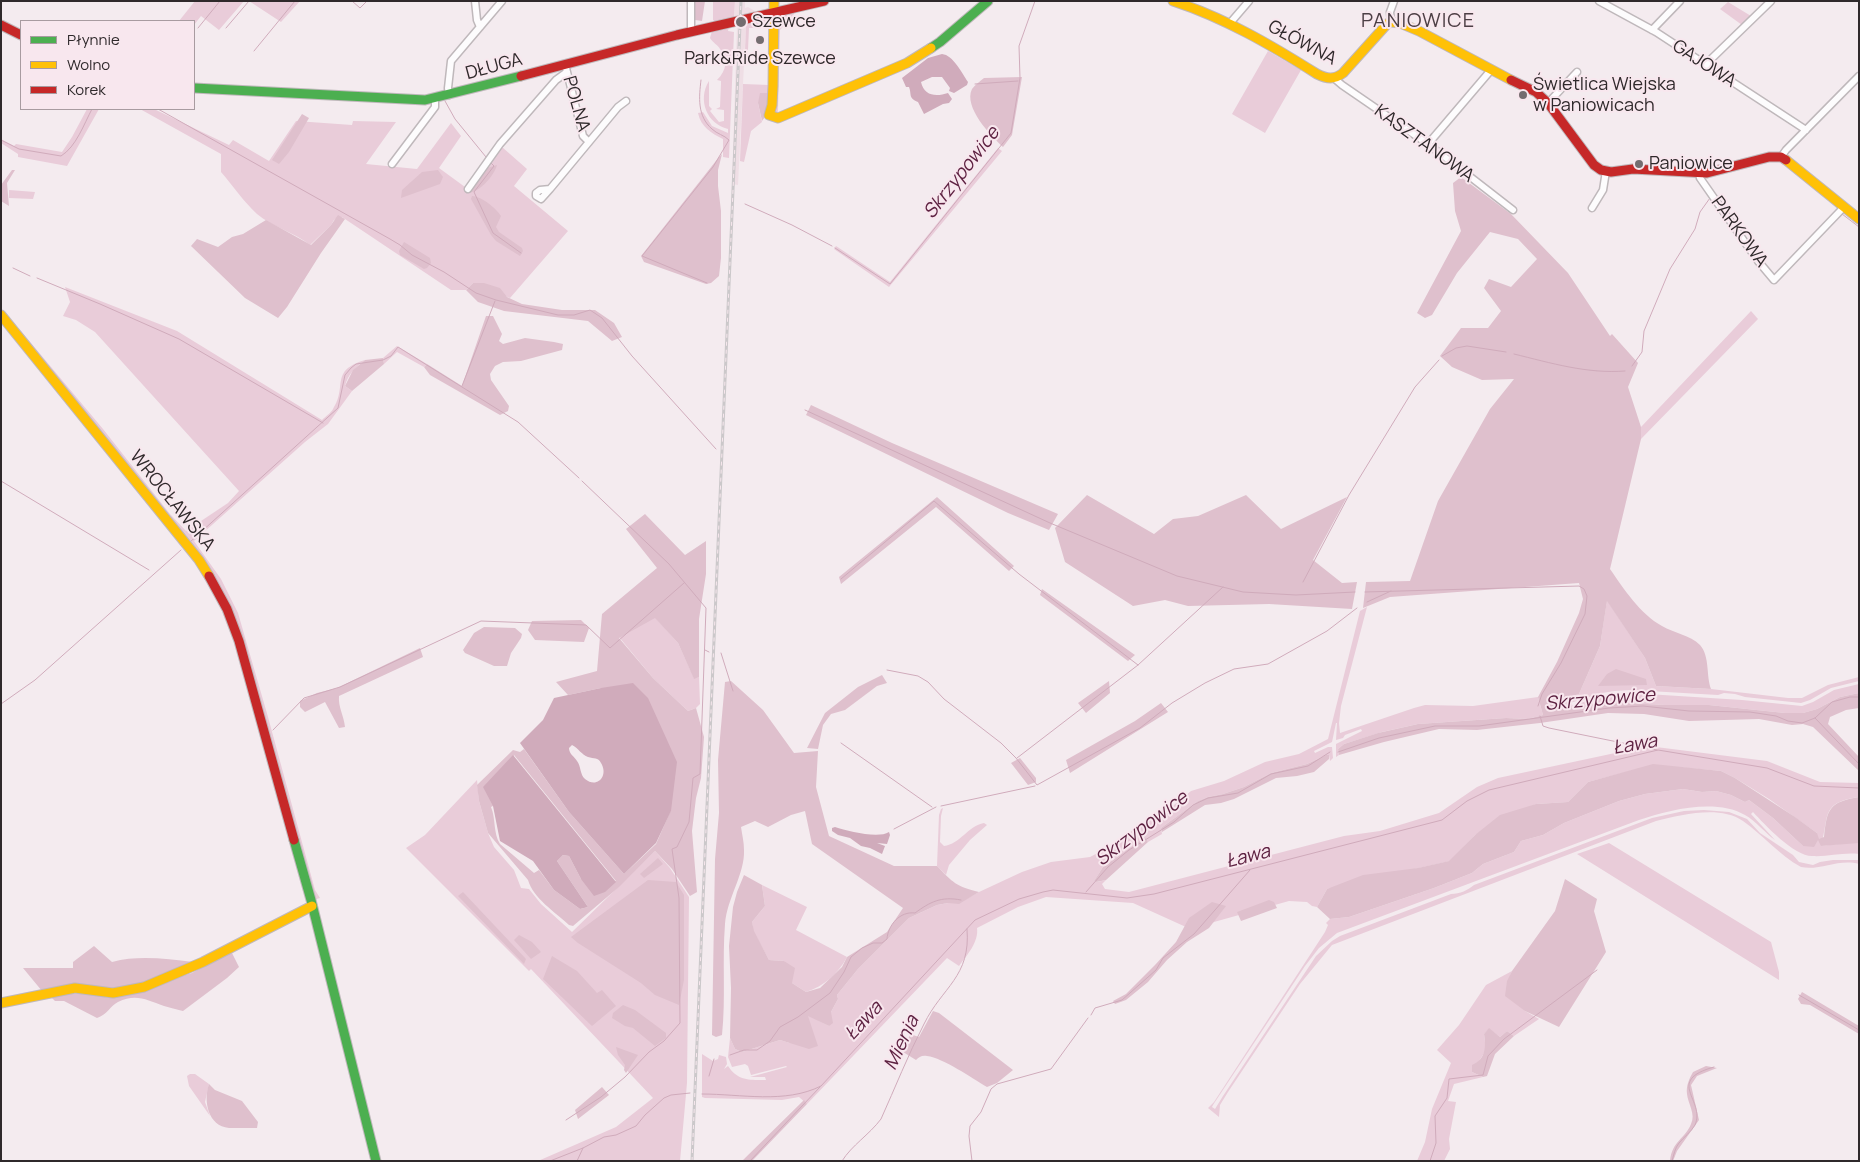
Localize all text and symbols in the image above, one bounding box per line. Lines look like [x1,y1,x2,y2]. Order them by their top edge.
district label: PANIOWICE [1360,9,1476,33]
place label: Szewce [752,11,816,33]
marker: Szewce [734,15,748,29]
street label: GŁÓWNA [1264,16,1340,70]
legend [20,20,195,110]
text: Płynnie [67,29,120,50]
marker: Park&Ride Szewce [754,34,766,46]
street label: GAJOWA [1668,35,1740,93]
place label: Park&Ride Szewce [684,48,836,70]
street label: DŁUGA [463,49,525,85]
text: Wolno [67,54,110,75]
street label: POLNA [558,74,594,134]
place label: Świetlica Wiejska w Paniowicach [1533,74,1676,116]
text: Korek [67,79,106,100]
marker: Świetlica Wiejska w Paniowicach [1517,89,1529,101]
street label: KASZTANOWA [1370,101,1478,187]
water label: Skrzypowice [919,123,1005,223]
place label: Paniowice [1649,153,1733,175]
marker: Paniowice [1633,158,1645,170]
street label: PARKOWA [1706,192,1772,272]
street label: WROCŁAWSKA [125,446,219,556]
water label: Skrzypowice [1544,684,1656,716]
water label: Ława [1611,730,1659,760]
water label: Skrzypowice [1091,787,1193,871]
water label: Ława [1224,841,1272,873]
water label: Ława [840,997,888,1045]
water label: Mienia [880,1012,924,1074]

